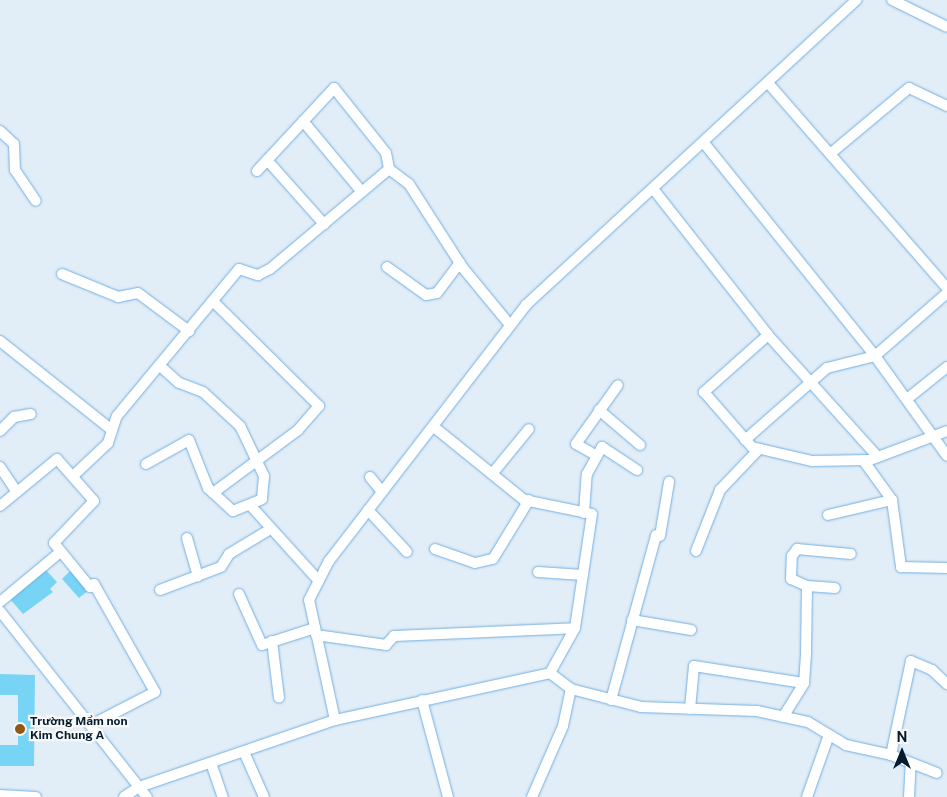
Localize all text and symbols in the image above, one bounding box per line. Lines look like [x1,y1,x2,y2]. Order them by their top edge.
place label: Trường Mầm non Kim Chung A [30,715,128,743]
marker: Trường Mầm non Kim Chung A [14,723,26,735]
north arrow [877,727,927,777]
text: N [897,729,907,745]

